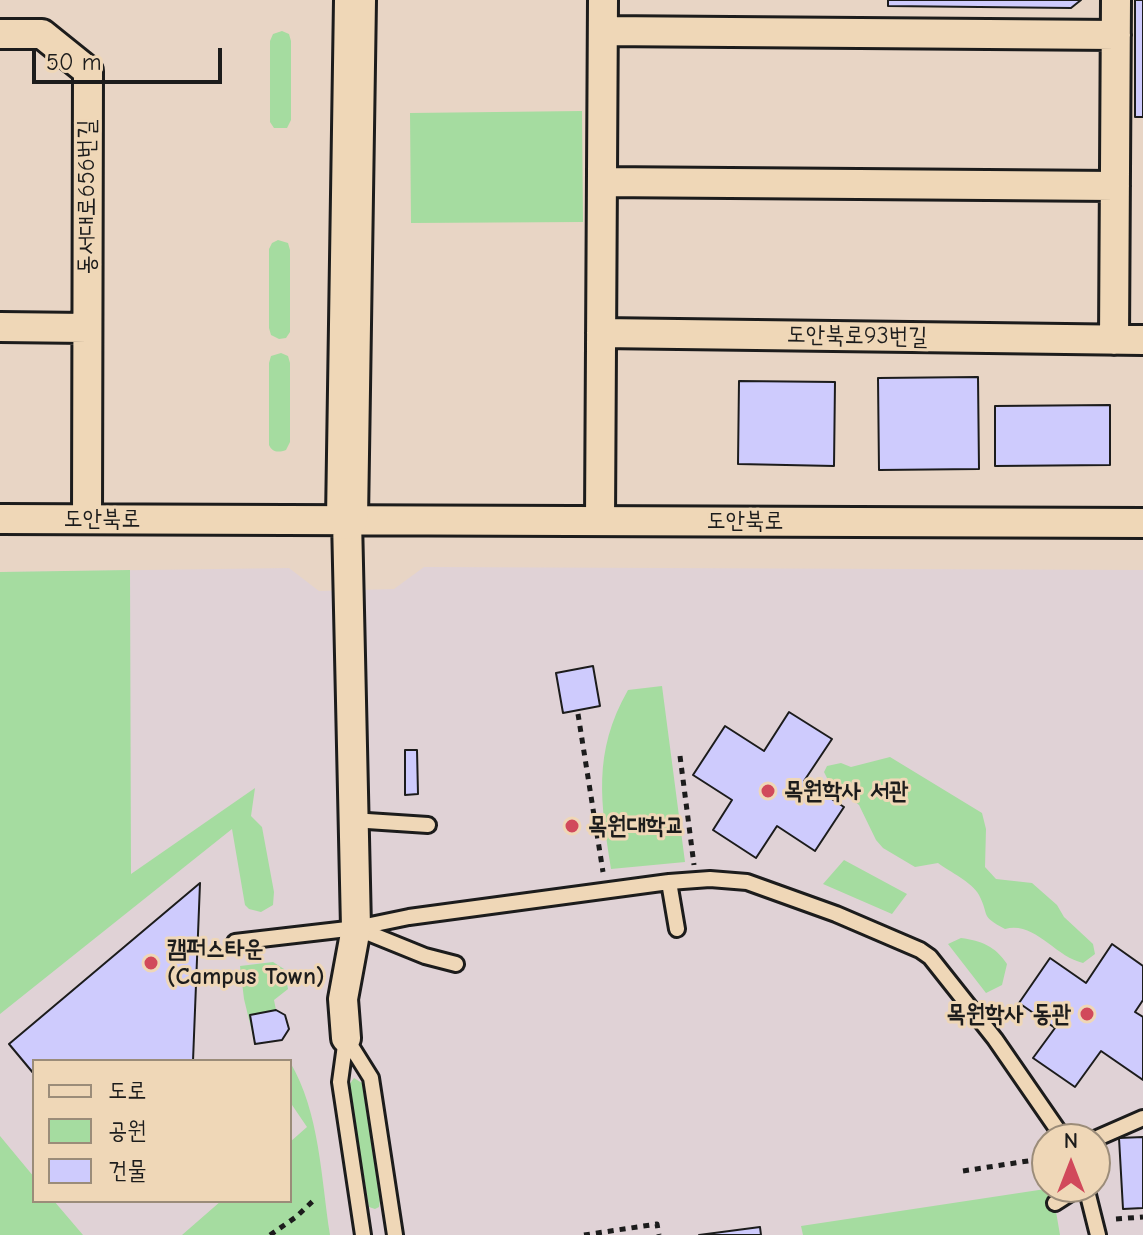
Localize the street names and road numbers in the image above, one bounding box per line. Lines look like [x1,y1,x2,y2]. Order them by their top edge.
street label: 동서대로656번길 [73,120,101,274]
street label: 도안북로93번길 [786,320,928,352]
street label: 도안북로 [63,505,141,533]
street label: 도안북로 [706,507,784,535]

